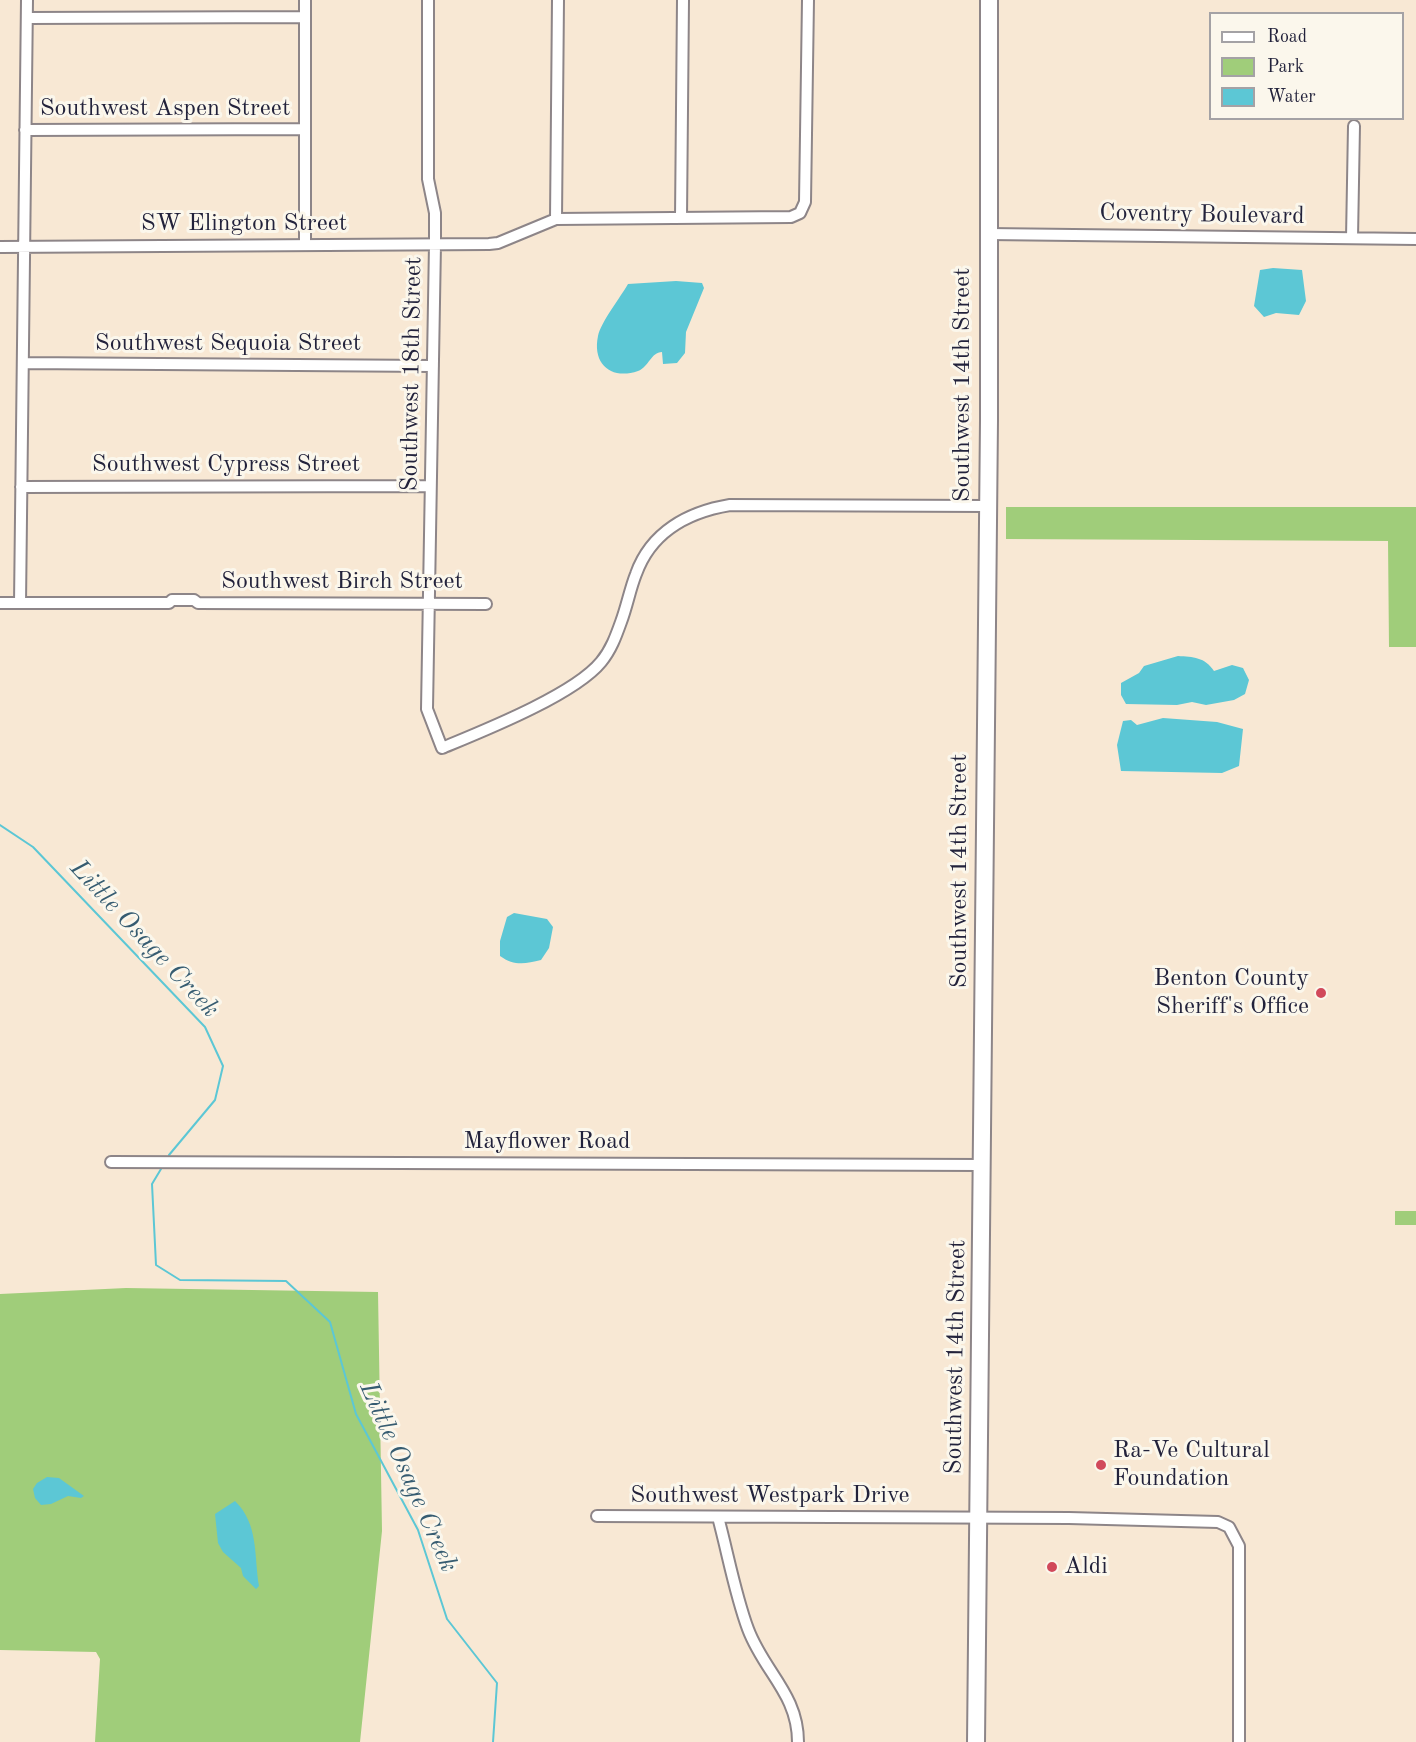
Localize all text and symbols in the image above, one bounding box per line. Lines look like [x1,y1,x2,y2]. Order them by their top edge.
legend [1209,12,1404,120]
text: Road [1267,28,1307,46]
text: Park [1267,58,1304,76]
text: Water [1267,88,1316,106]
street label: Southwest Aspen Street [40,95,290,123]
street label: Coventry Boulevard [1099,199,1305,231]
street label: SW Elington Street [141,210,347,238]
street label: Southwest 18th Street [396,256,428,492]
street label: Southwest 14th Street [949,268,977,502]
street label: Southwest Sequoia Street [95,330,361,358]
street label: Southwest Cypress Street [92,451,360,479]
street label: Southwest Birch Street [221,568,463,596]
street label: Southwest 14th Street [946,754,974,988]
water label: Little Osage Creek [63,853,225,1025]
place label: Benton County Sheriff's Office [1154,965,1309,1021]
marker: Benton County Sheriff's Office [1314,986,1328,1000]
street label: Mayflower Road [463,1128,631,1156]
street label: Southwest 14th Street [940,1239,972,1475]
water label: Little Osage Creek [352,1377,464,1577]
place label: Ra-Ve Cultural Foundation [1113,1437,1270,1493]
marker: Ra-Ve Cultural Foundation [1094,1458,1108,1472]
street label: Southwest Westpark Drive [630,1482,910,1510]
place label: Aldi [1064,1553,1108,1581]
marker: Aldi [1045,1560,1059,1574]

